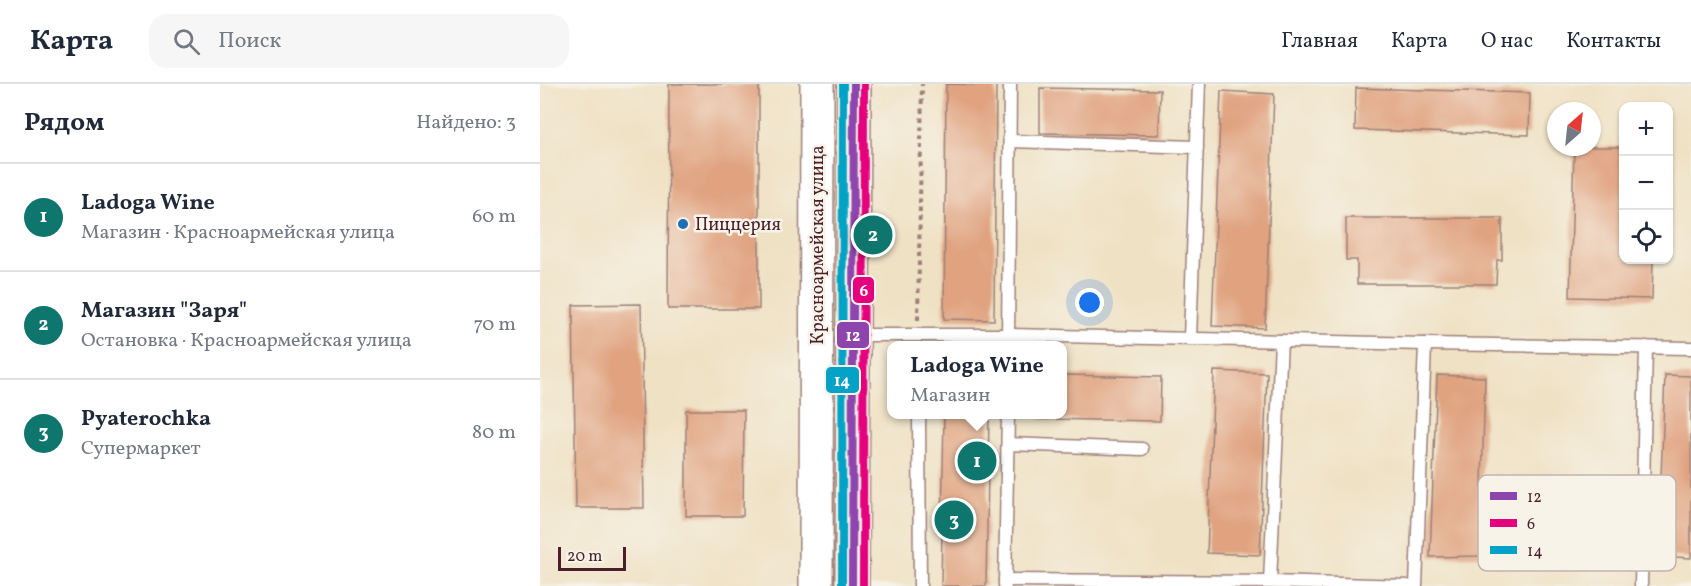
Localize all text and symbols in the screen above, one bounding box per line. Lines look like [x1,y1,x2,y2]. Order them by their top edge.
search box [149,14,569,68]
text: Карта [30,22,113,61]
icon: search [170,25,203,58]
text: Поиск [218,26,281,57]
text: Главная [1281,27,1358,56]
text: Карта [1391,27,1448,56]
text: О нас [1481,27,1533,56]
text: Контакты [1566,27,1661,56]
north arrow [1547,102,1601,156]
map controls [1619,102,1673,264]
button: + [1619,102,1673,156]
text: Рядом [24,105,104,141]
text: Найдено: 3 [416,109,516,137]
street label: Красноармейская улица [806,145,831,345]
button: − [1619,156,1673,210]
text: Ladoga Wine [81,188,215,219]
text: 1 [39,203,48,231]
text: 60 m [472,203,516,231]
button: locate [1619,210,1673,264]
pin: 2 [854,212,892,258]
place label: Пиццерия [695,213,781,238]
marker: Пиццерия [676,217,690,231]
text: Магазин · Красноармейская улица [81,219,395,247]
line badge: 6 [852,276,875,304]
text: 6 [860,281,869,303]
your location [1075,288,1104,317]
text: Магазин "Заря" [81,296,247,327]
text: 2 [38,311,49,339]
text: 70 m [473,311,516,339]
line badge: 12 [836,321,870,349]
text: 12 [846,326,860,348]
text: Остановка · Красноармейская улица [81,327,412,355]
popup [887,341,1067,419]
text: Ladoga Wine [910,351,1044,382]
line badge: 14 [825,366,860,394]
text: 14 [834,371,850,393]
text: Магазин [910,382,990,410]
text: Pyaterochka [81,404,211,435]
text: 3 [38,419,49,447]
text: 80 m [472,419,516,447]
text: Супермаркет [81,435,201,463]
pin: 1 [958,438,996,484]
legend [1478,475,1676,571]
text: 12 [1527,487,1542,509]
pin: 3 [934,498,974,542]
text: 6 [1527,514,1535,536]
text: 14 [1527,541,1543,563]
scale bar [558,544,626,572]
text: 20 m [567,546,602,568]

